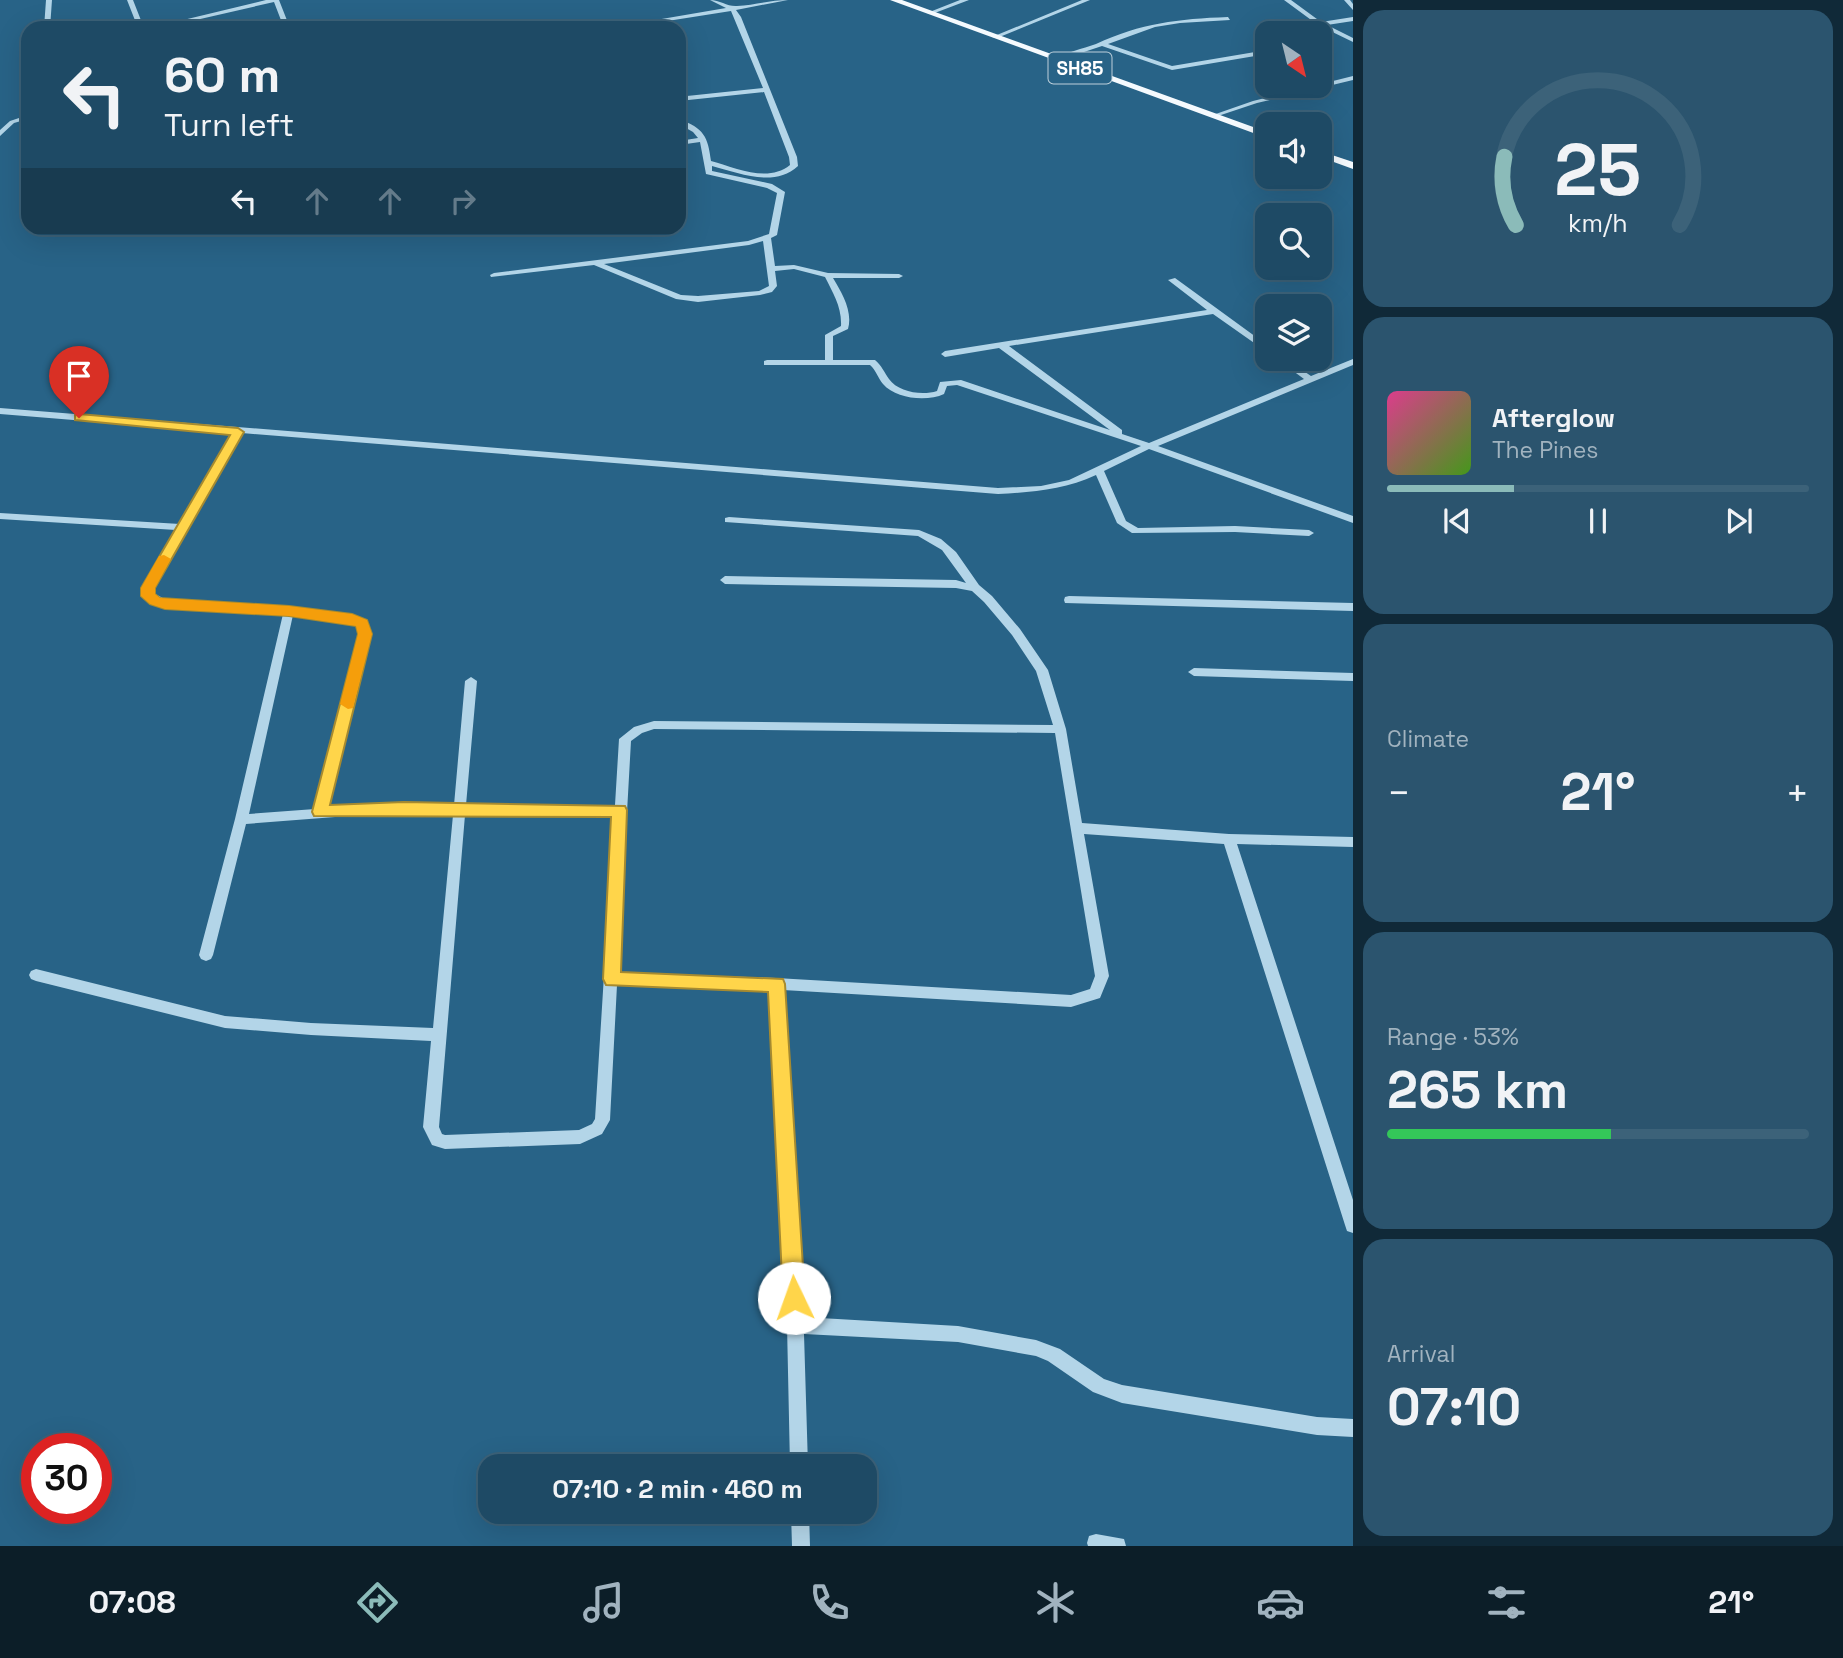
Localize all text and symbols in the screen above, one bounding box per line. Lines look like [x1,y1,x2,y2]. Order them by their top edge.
north arrow [1255,21,1332,98]
map controls [1255,21,1332,371]
text: 60 m [164,44,280,106]
icon: left [49,49,140,140]
road number: SH85 [1048,52,1112,83]
text: Turn left [164,105,294,145]
button: sound [1255,112,1332,189]
text: 25 [1555,123,1641,216]
icon: left [225,182,263,220]
icon: ahead [298,182,336,220]
icon: ahead [371,182,409,220]
icon: right [444,182,482,220]
button: search [1255,203,1332,280]
text: km/h [1568,206,1628,238]
button: layers [1255,294,1332,371]
pin [49,346,109,418]
icon: arrive [60,357,98,395]
text: Afterglow [1492,401,1615,435]
text: The Pines [1492,435,1598,465]
icon: previous [1438,502,1476,540]
icon: pause [1579,502,1617,540]
icon: next [1720,502,1758,540]
text: Climate [1387,724,1469,754]
text: 21° [1561,759,1635,825]
text: − [1387,769,1411,817]
text: + [1785,769,1809,817]
text: Range · 53% [1387,1022,1519,1052]
text: 265 km [1387,1057,1568,1123]
position arrow [757,1261,831,1335]
text: Arrival [1387,1339,1455,1369]
text: 07:10 [1387,1374,1521,1440]
speed limit sign: 30 [21,1433,112,1524]
text: 07:10 · 2 min · 460 m [552,1472,803,1506]
icon: directions [353,1578,402,1627]
icon: music [579,1578,628,1627]
icon: phone [805,1578,854,1627]
icon: climate [1031,1578,1080,1627]
icon: car [1256,1578,1305,1627]
icon: filters [1482,1578,1531,1627]
text: 07:08 [88,1582,176,1622]
text: 21° [1708,1582,1754,1622]

